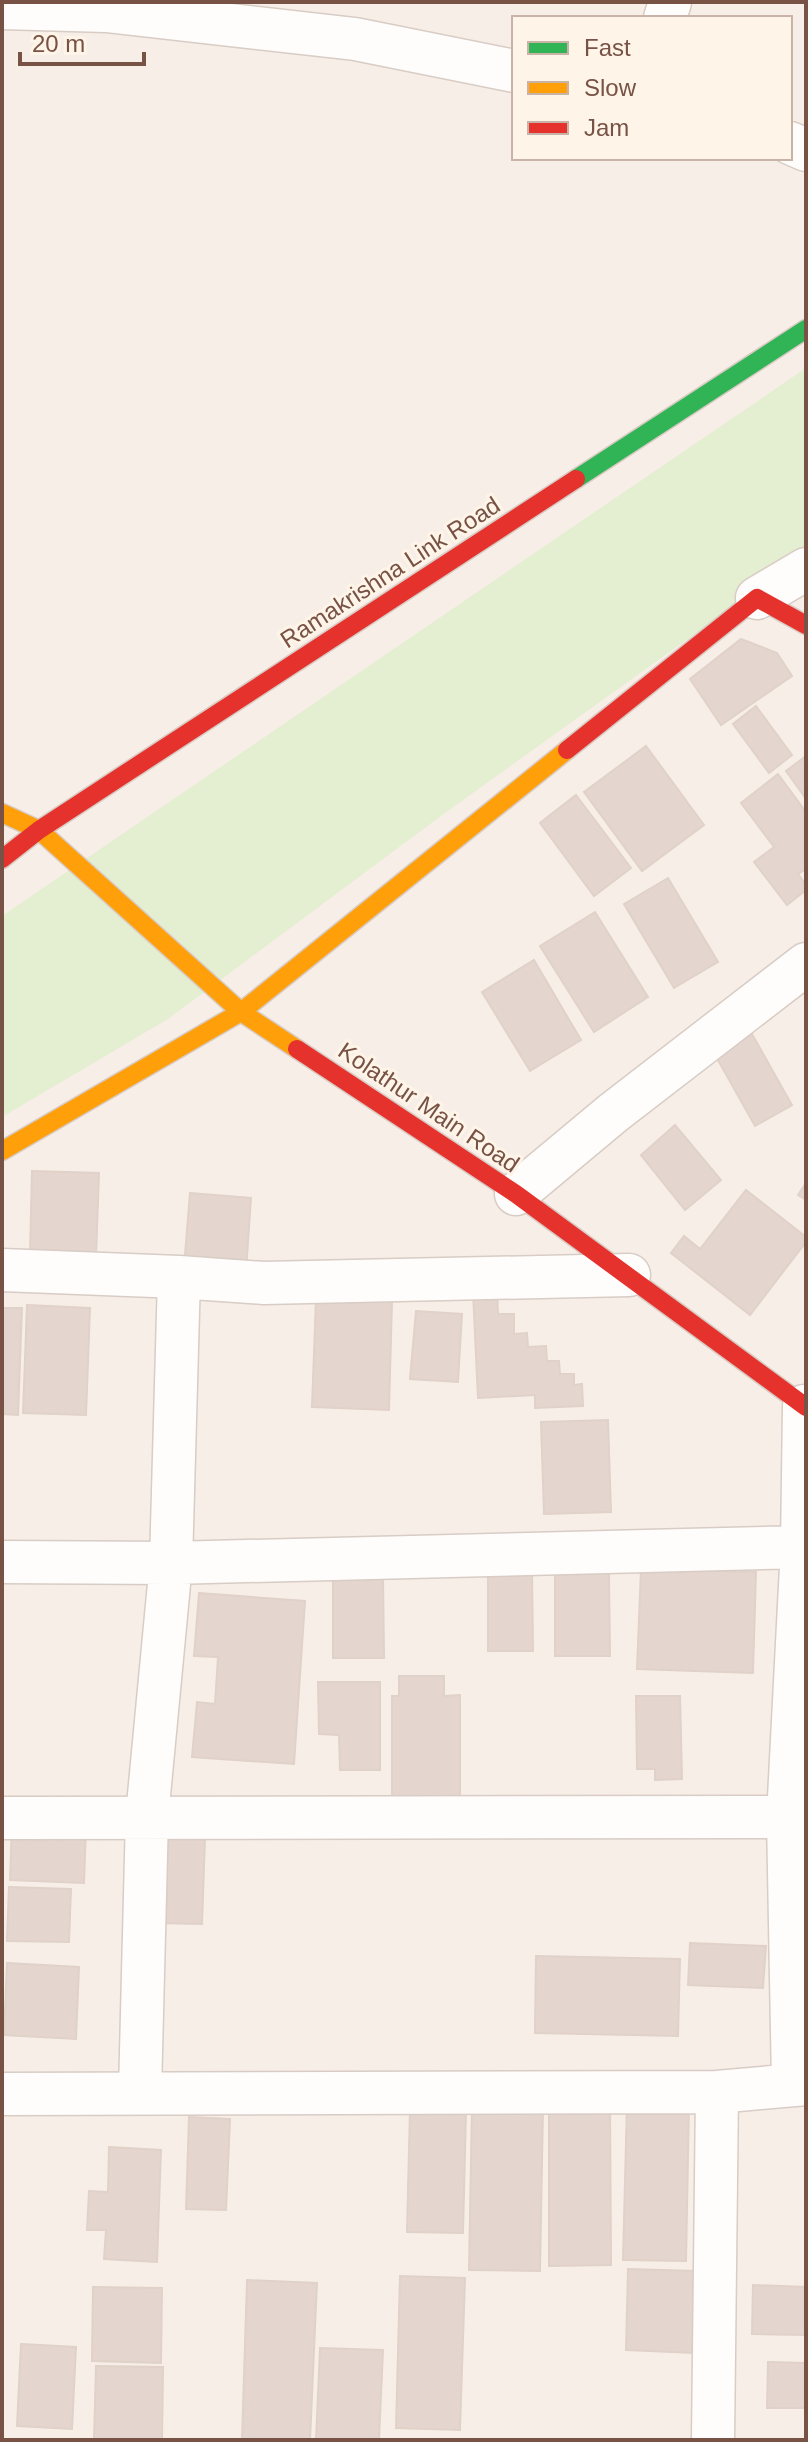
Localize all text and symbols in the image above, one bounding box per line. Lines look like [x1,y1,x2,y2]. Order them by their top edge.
scale bar [20,16,144,66]
legend [512,16,792,160]
text: 20 m [32,30,85,57]
text: Fast [584,34,631,61]
text: Slow [584,74,637,101]
text: Jam [584,114,629,141]
street label: Ramakrishna Link Road [275,491,505,653]
street label: Kolathur Main Road [334,1036,524,1178]

